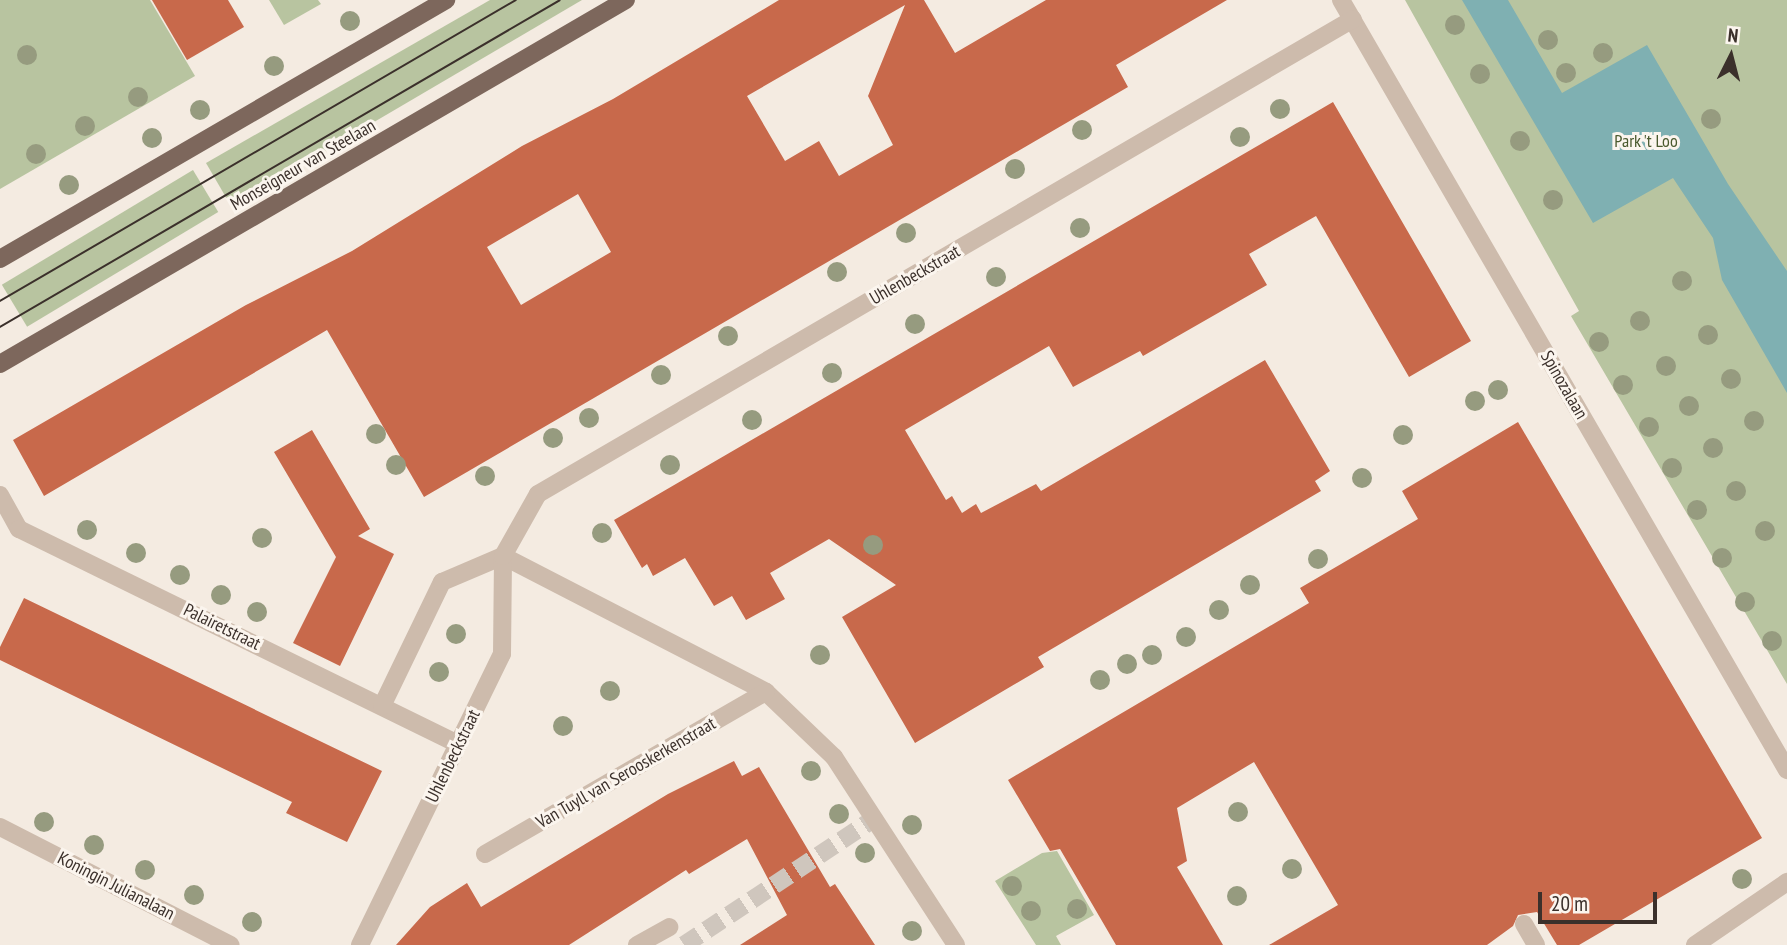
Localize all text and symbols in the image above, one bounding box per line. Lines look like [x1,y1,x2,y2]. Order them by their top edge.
north arrow [1696,21,1766,91]
text: N [1727,23,1740,48]
street label: Monseigneur van Steelaan [227,115,379,215]
park label: Park 't Loo [1614,130,1678,152]
street label: Uhlenbeckstraat [866,240,964,310]
street label: Spinozalaan [1536,347,1592,423]
street label: Palairetstraat [180,599,264,655]
street label: Uhlenbeckstraat [421,706,485,806]
street label: Van Tuyll van Serooskerkenstraat [532,713,720,833]
street label: Koningin Julianalaan [54,847,178,925]
scale bar [1542,878,1661,922]
text: 20 m [1551,890,1588,917]

